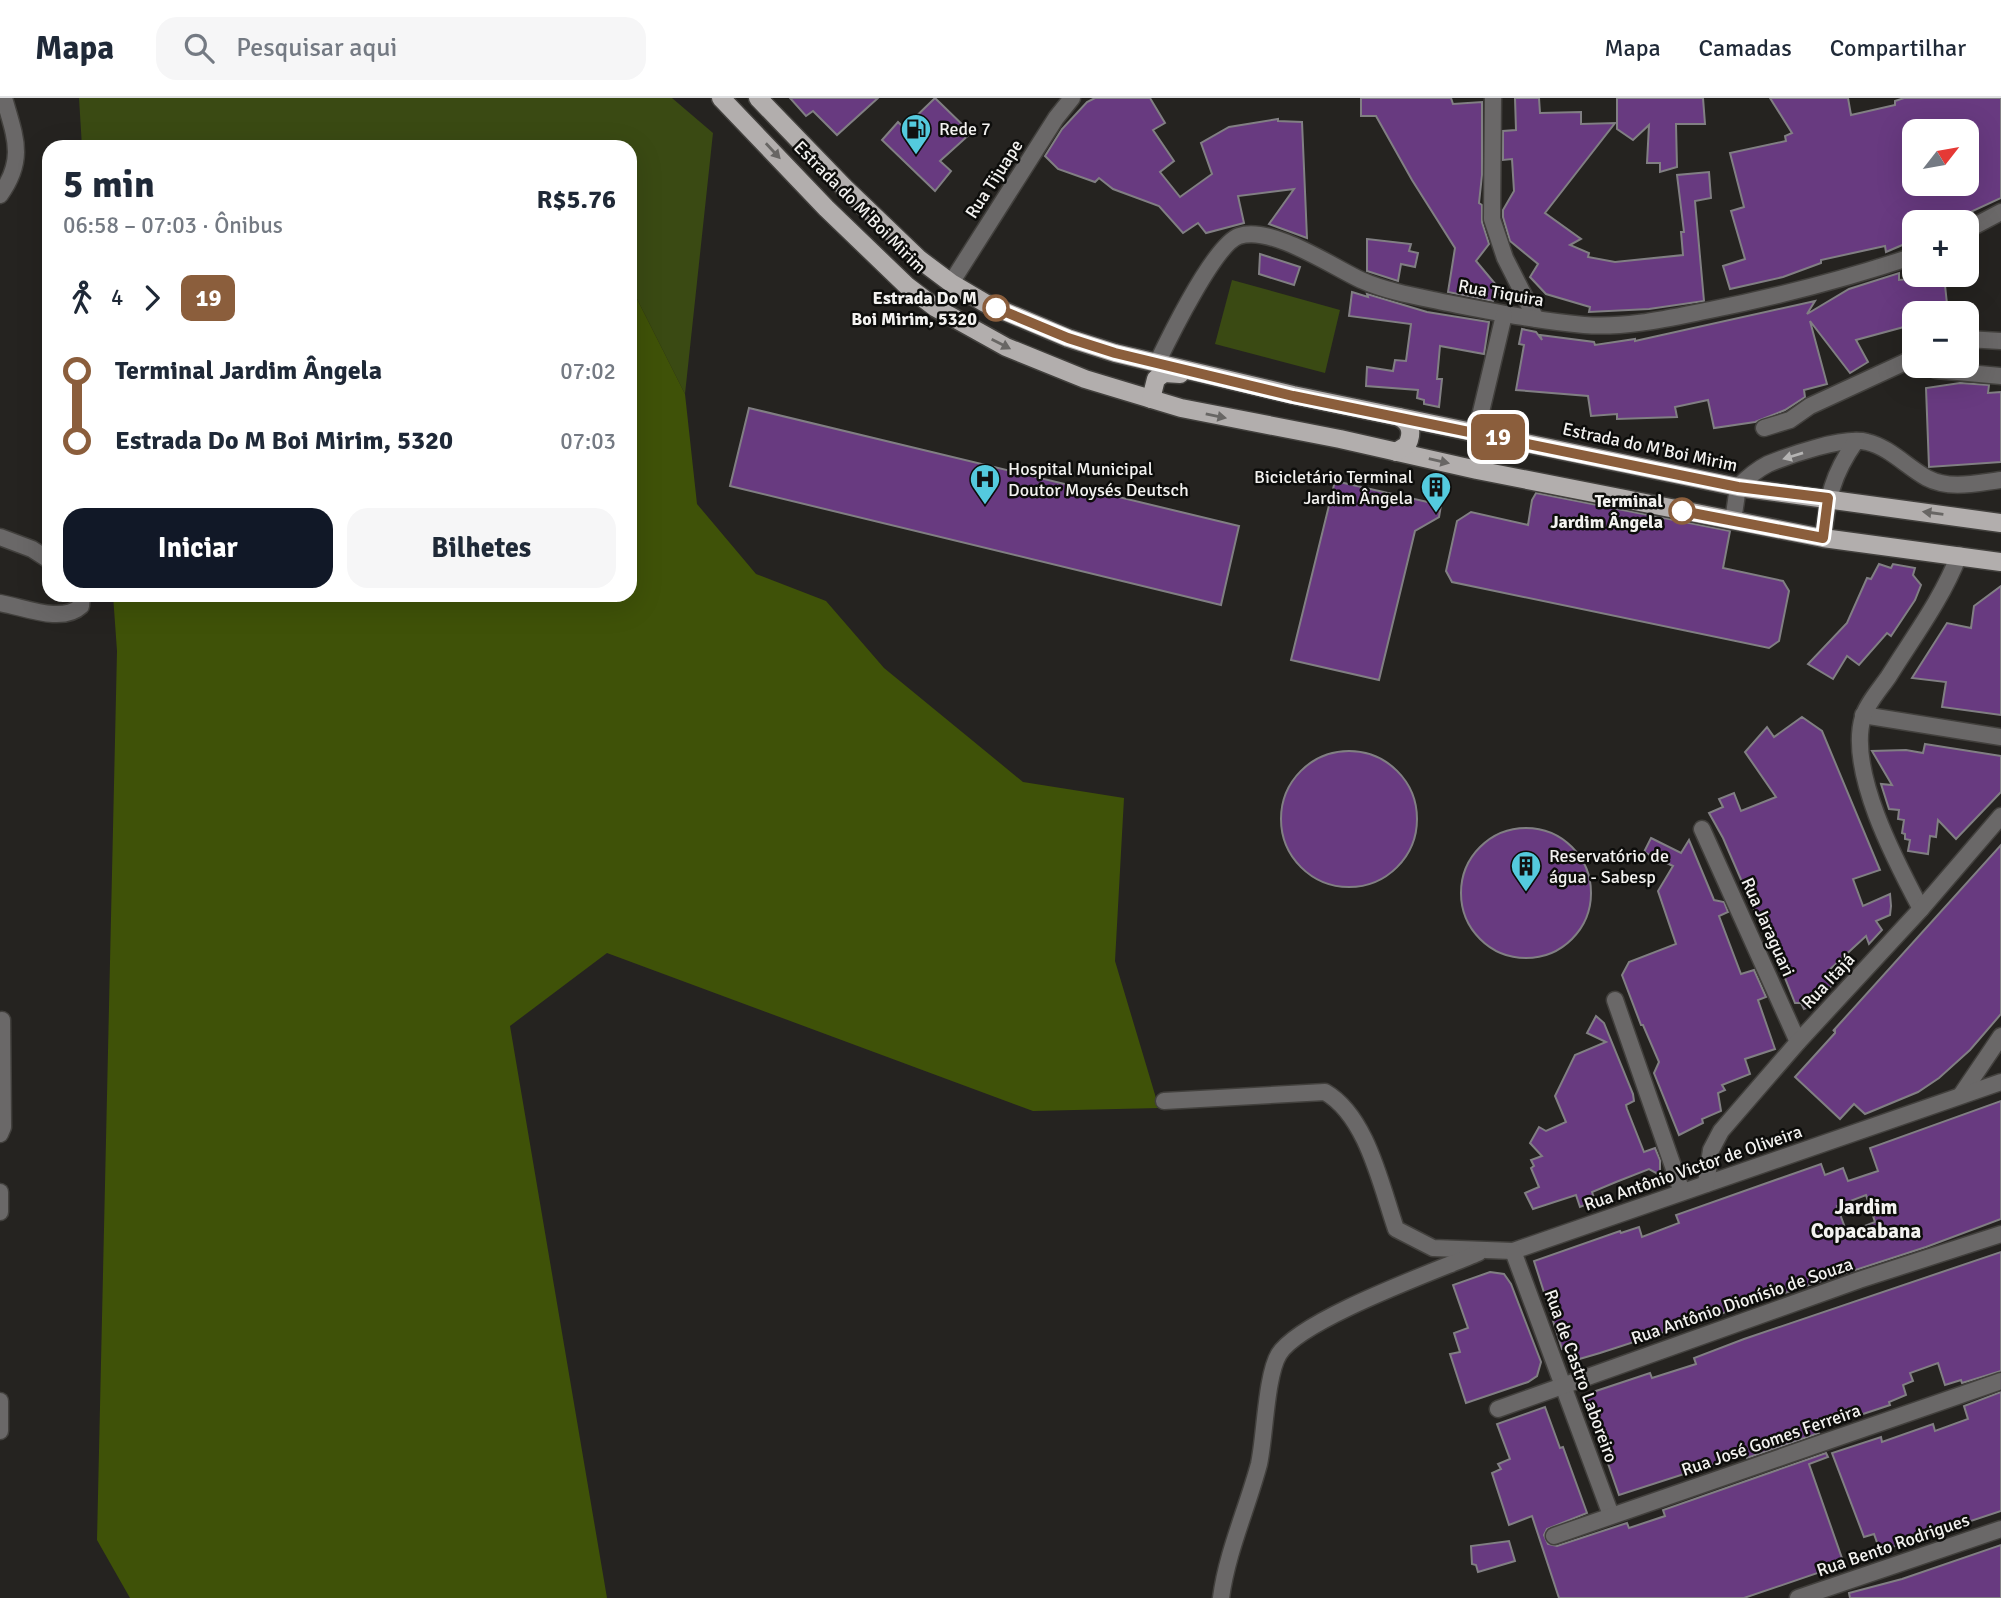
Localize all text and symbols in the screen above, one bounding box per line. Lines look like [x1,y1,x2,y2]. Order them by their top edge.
search box [156,17,646,80]
text: Mapa [35,28,114,69]
icon: search [180,29,218,67]
text: Pesquisar aqui [236,32,397,64]
text: Mapa [1604,33,1661,63]
text: Camadas [1699,33,1792,63]
text: Compartilhar [1830,33,1966,63]
fuel station icon: Rede 7 [899,112,933,156]
place label: Rede 7 [939,118,991,140]
north arrow [1902,119,1979,196]
map controls [1902,119,1979,378]
street label: Rua Tijuape [960,135,1028,223]
street label: Estrada do M'Boi Mirim [789,136,931,278]
one-way arrow [765,142,781,159]
text: 5 min [63,161,155,208]
text: R$5.76 [536,184,616,216]
button: + [1902,210,1979,287]
text: 06:58 – 07:03 · Ônibus [63,211,283,240]
street label: Rua Tiquira [1456,275,1546,311]
icon: walk [63,279,101,317]
icon: forward [133,279,171,317]
text: 4 [111,283,123,312]
text: 19 [195,283,221,313]
place label: Estrada Do M Boi Mirim, 5320 [851,287,977,330]
marker: Estrada Do M Boi Mirim, 5320 [983,295,1009,321]
button: − [1902,301,1979,378]
one-way arrow [991,339,1011,350]
text: Terminal Jardim Ângela [115,355,382,387]
text: 07:02 [560,357,616,386]
one-way arrow [1205,410,1227,421]
line badge: 19 [1466,414,1530,460]
street label: Estrada do M'Boi Mirim [1561,418,1739,476]
text: 19 [1485,422,1511,452]
text: Estrada Do M Boi Mirim, 5320 [115,425,453,457]
text: 07:03 [560,427,616,456]
one-way arrow [1783,451,1804,462]
one-way arrow [1428,456,1450,467]
place label: Hospital Municipal Doutor Moysés Deutsch [1008,458,1189,501]
hospital icon: Hospital Municipal Doutor Moysés Deutsch [968,462,1002,506]
place label: Bicicletário Terminal Jardim Ângela [1254,466,1413,509]
building icon: Bicicletário Terminal Jardim Ângela [1419,470,1453,514]
place label: Terminal Jardim Ângela [1550,490,1663,533]
marker: Terminal Jardim Ângela [1669,498,1695,524]
one-way arrow [1922,507,1944,518]
button: Iniciar [63,508,333,588]
button: Bilhetes [347,508,616,588]
place label: Reservatório de água - Sabesp [1549,845,1669,888]
building icon: Reservatório de água - Sabesp [1509,849,1543,893]
street label: Rua Jaraguari [1736,874,1800,980]
street label: Rua Itajá [1797,949,1859,1013]
street label: Rua Antônio Victor de Oliveira [1581,1120,1805,1216]
district label: Jardim Copacabana [1811,1194,1922,1244]
street label: Rua Antônio Dionísio de Souza [1628,1253,1856,1349]
street label: Rua de Castro Laboreiro [1539,1286,1623,1466]
street label: Rua José Gomes Ferreira [1679,1399,1863,1481]
street label: Rua Bento Rodrigues [1814,1509,1972,1581]

